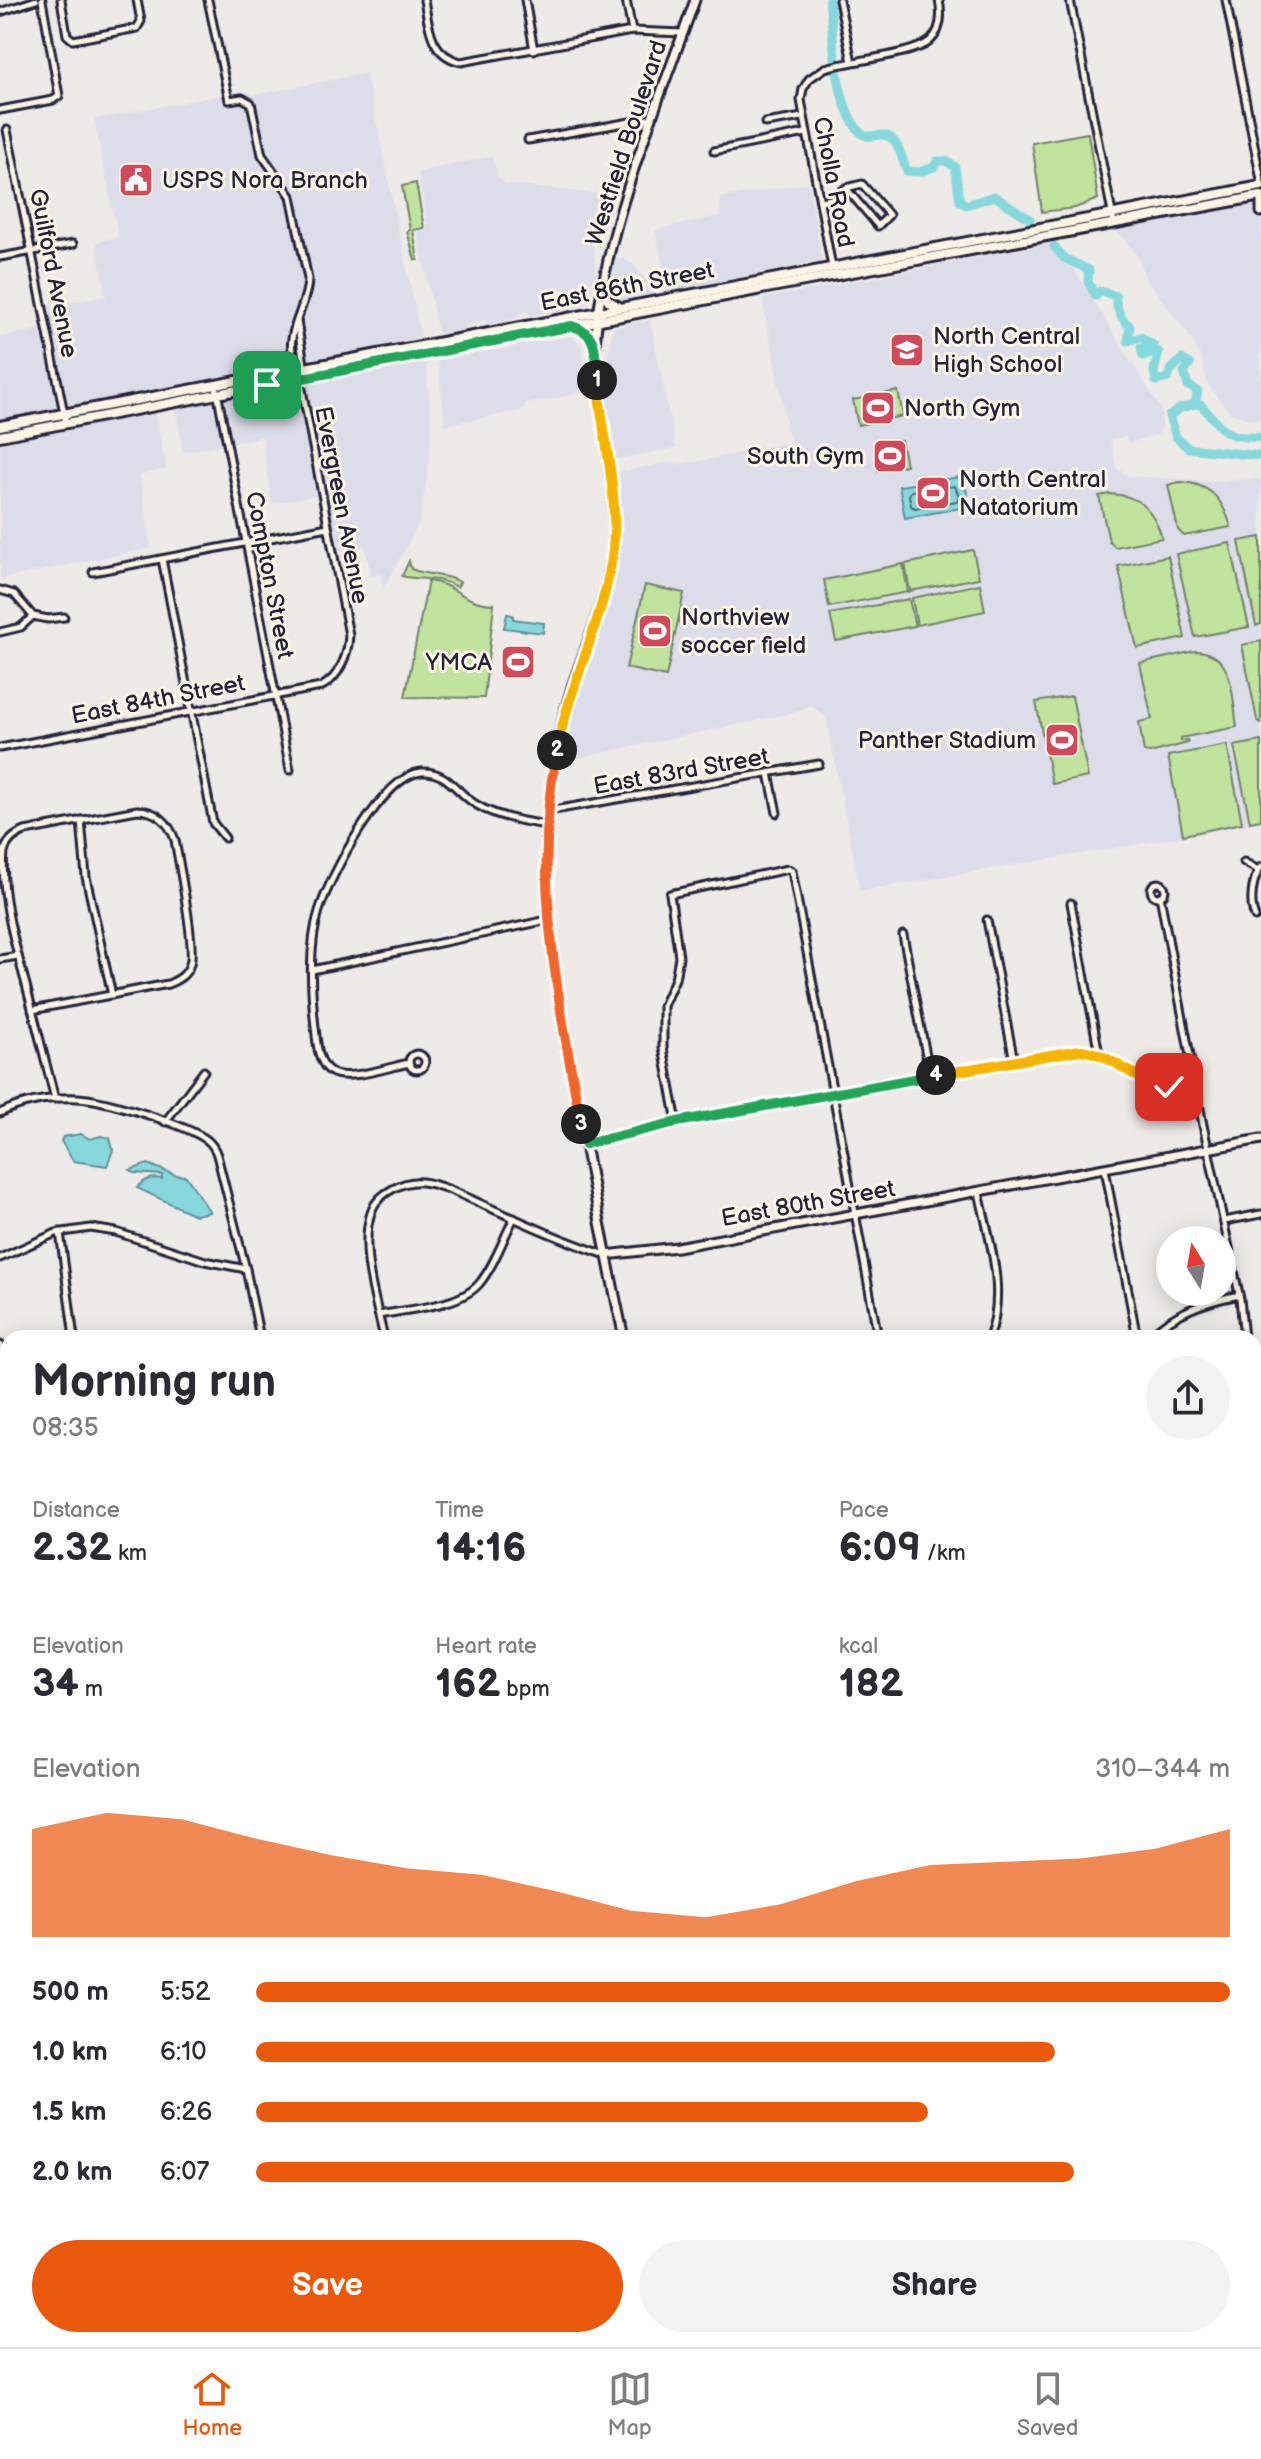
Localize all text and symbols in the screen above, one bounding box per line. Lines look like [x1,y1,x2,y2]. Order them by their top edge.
street label: Westfield Boulevard [580,37,673,250]
street label: Cholla Road [807,114,860,250]
public building icon: USPS Nora Branch [117,161,155,199]
place label: USPS Nora Branch [162,166,368,195]
street label: Guilford Avenue [23,186,84,360]
street label: East 86th Street [538,255,717,318]
place label: North Central High School [933,322,1080,379]
school or university icon: North Central High School [888,331,926,369]
pin [233,351,301,419]
pin: 1 [577,360,617,400]
icon: arrive [245,363,289,407]
text: 1 [592,366,602,393]
sports icon: North Gym [859,389,897,427]
place label: North Gym [904,394,1020,423]
street label: Evergreen Avenue [308,404,375,606]
sports icon: South Gym [871,437,909,475]
place label: South Gym [747,442,864,471]
place label: North Central Natatorium [959,465,1106,522]
sports icon: North Central Natatorium [914,474,952,512]
street label: Compton Street [239,489,300,662]
place label: Northview soccer field [681,603,806,660]
sports icon: Northview soccer field [636,612,674,650]
sports icon: YMCA [499,643,537,681]
place label: YMCA [425,648,492,677]
street label: East 84th Street [69,668,248,731]
sports icon: Panther Stadium [1043,721,1081,759]
place label: Panther Stadium [858,726,1036,755]
pin: 2 [537,730,577,770]
text: 2 [550,736,564,763]
street label: East 83rd Street [591,742,772,801]
pin [1135,1053,1203,1121]
pin: 4 [916,1055,956,1095]
text: 4 [930,1061,942,1088]
icon: check [1147,1065,1191,1109]
pin: 3 [561,1104,601,1144]
text: 3 [575,1110,587,1137]
street label: East 80th Street [719,1174,898,1233]
north arrow [1156,1226,1236,1306]
map controls [1156,1226,1236,1306]
text: Morning run [32,1356,276,1409]
button: share [1146,1356,1230,1440]
text: 08:35 [32,1413,99,1444]
text: Distance [32,1497,120,1524]
text: Time [435,1497,484,1524]
text: Pace [839,1497,889,1524]
text: 2.32 [32,1524,112,1572]
text: 14:16 [435,1524,526,1572]
text: 6:09 [839,1524,921,1572]
text: km [112,1540,147,1567]
text: /km [921,1540,966,1567]
text: Elevation [32,1633,124,1660]
text: Heart rate [435,1633,537,1660]
text: kcal [839,1633,878,1660]
text: 34 [32,1660,79,1708]
text: 162 [435,1660,500,1708]
text: 182 [839,1660,904,1708]
text: m [79,1676,103,1703]
text: bpm [500,1676,550,1703]
text: Elevation [32,1754,140,1785]
text: 310–344 m [1095,1754,1230,1785]
text: 500 m [32,1977,109,2008]
text: 5:52 [160,1977,210,2008]
text: 1.0 km [32,2037,108,2068]
text: 6:10 [160,2037,207,2068]
text: 1.5 km [32,2097,107,2128]
text: 6:26 [160,2097,212,2128]
text: 2.0 km [32,2157,112,2188]
text: 6:07 [160,2157,209,2188]
button: Save [32,2240,623,2332]
button: Share [639,2240,1230,2332]
tab: Home [183,2367,242,2442]
tab: Map [607,2367,652,2442]
tab: Saved [1017,2367,1078,2442]

